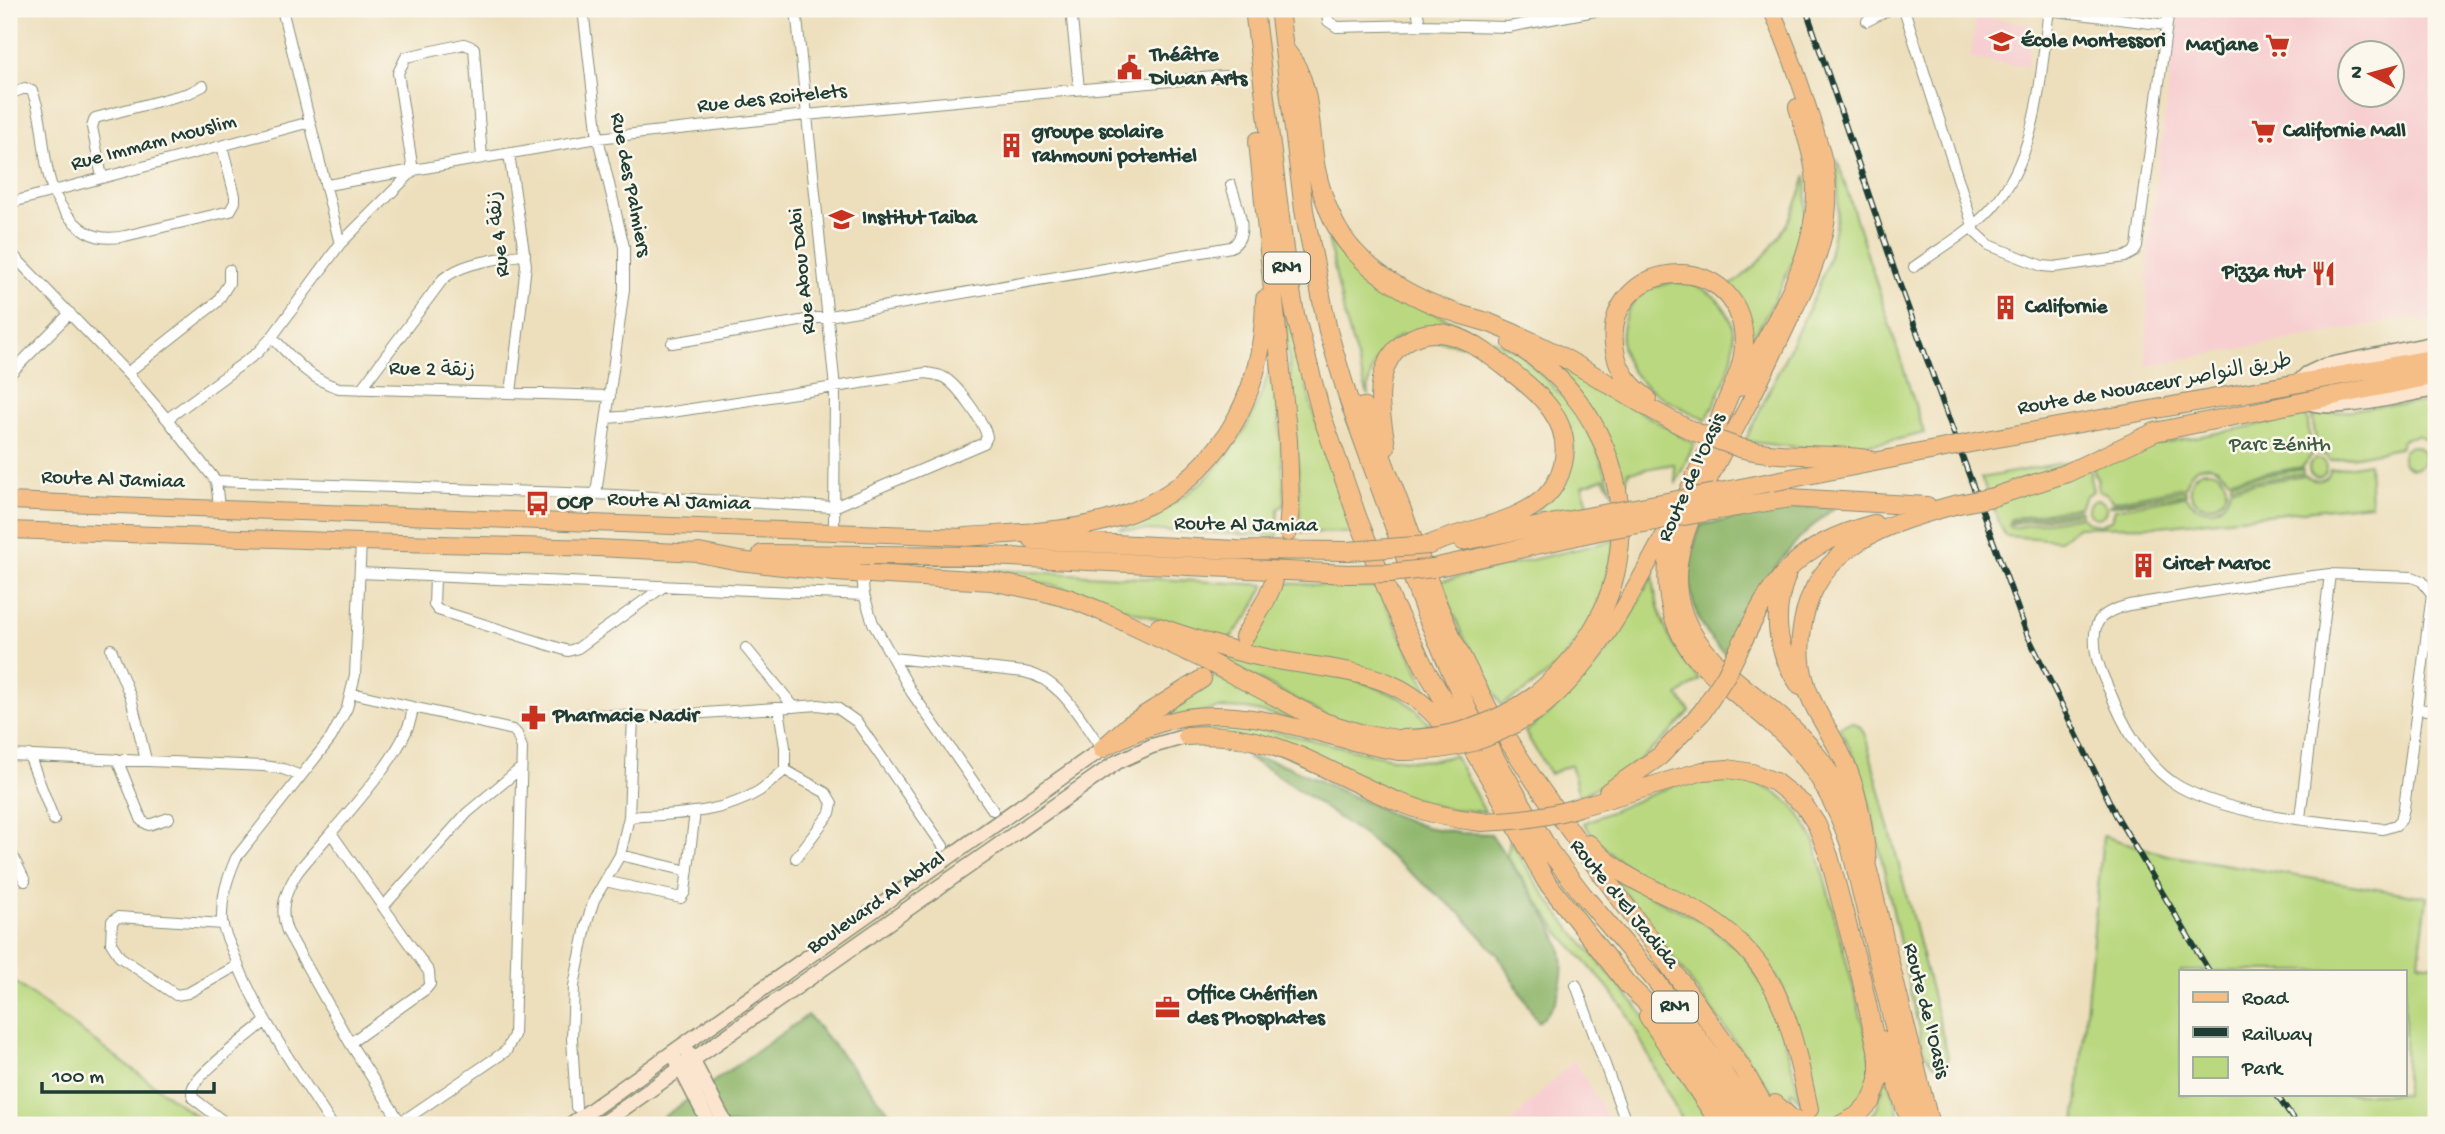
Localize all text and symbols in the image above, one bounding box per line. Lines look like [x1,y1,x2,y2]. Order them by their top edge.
school or university icon: École Montessori [1987,28,2015,56]
place label: École Montessori [2021,30,2166,55]
supermarket icon: Marjane [2264,32,2292,60]
place label: Marjane [2186,34,2259,59]
north arrow [2336,38,2406,108]
place label: Théâtre Diwan Arts [1148,44,1249,93]
public building icon: Théâtre Diwan Arts [1116,54,1144,82]
text: N [2345,65,2370,80]
street label: Rue des Roitelets [696,80,849,120]
street label: Rue Immam Mouslim [69,110,240,178]
street label: Rue des Palmiers [603,111,655,260]
supermarket icon: Californie Mall [2249,118,2277,146]
place label: Californie Mall [2282,120,2406,145]
place label: groupe scolaire rahmouni potentiel [1031,121,1197,170]
building icon: groupe scolaire rahmouni potentiel [998,131,1026,159]
street label: Rue 4 زنقة [483,190,517,278]
school or university icon: Institut Taiba [828,205,856,233]
street label: Rue Abou Dabi [785,207,823,335]
place label: Institut Taiba [862,207,978,232]
road number: RN1 [1264,252,1310,284]
restaurant icon: Pizza Hut [2310,259,2338,287]
place label: Pizza Hut [2221,261,2306,286]
building icon: Californie [1991,294,2019,322]
place label: Californie [2024,296,2109,321]
street label: Route de Nouaceur طريق النواصر [2016,350,2294,422]
street label: Rue 2 زنقة [388,357,476,385]
street label: Route de l'Oasis [1653,408,1733,546]
park label: Parc Zénith [2228,434,2331,459]
street label: Route Al Jamiaa [41,466,187,496]
street label: Route Al Jamiaa [607,488,753,518]
bus stop icon: OCP [523,490,551,518]
place label: OCP [557,492,594,517]
street label: Route Al Jamiaa [1174,512,1319,540]
building icon: Circet Maroc [2129,551,2157,579]
place label: Circet Maroc [2162,553,2271,578]
pharmacy icon: Pharmacie Nadir [519,703,547,731]
place label: Pharmacie Nadir [552,705,701,730]
street label: Route d'El Jadida [1563,835,1684,976]
street label: Boulevard Al Abtal [802,847,951,962]
street label: Route de l'Oasis [1896,941,1954,1082]
legend [2179,970,2406,1096]
place label: Office Chérifien des Phosphates [1187,983,1326,1032]
text: Road [2242,988,2290,1013]
road number: RN1 [1652,992,1698,1023]
office icon: Office Chérifien des Phosphates [1153,993,1181,1021]
text: Railway [2242,1024,2312,1049]
scale bar [42,1050,214,1094]
text: Park [2241,1058,2285,1083]
text: 100 m [51,1066,104,1091]

